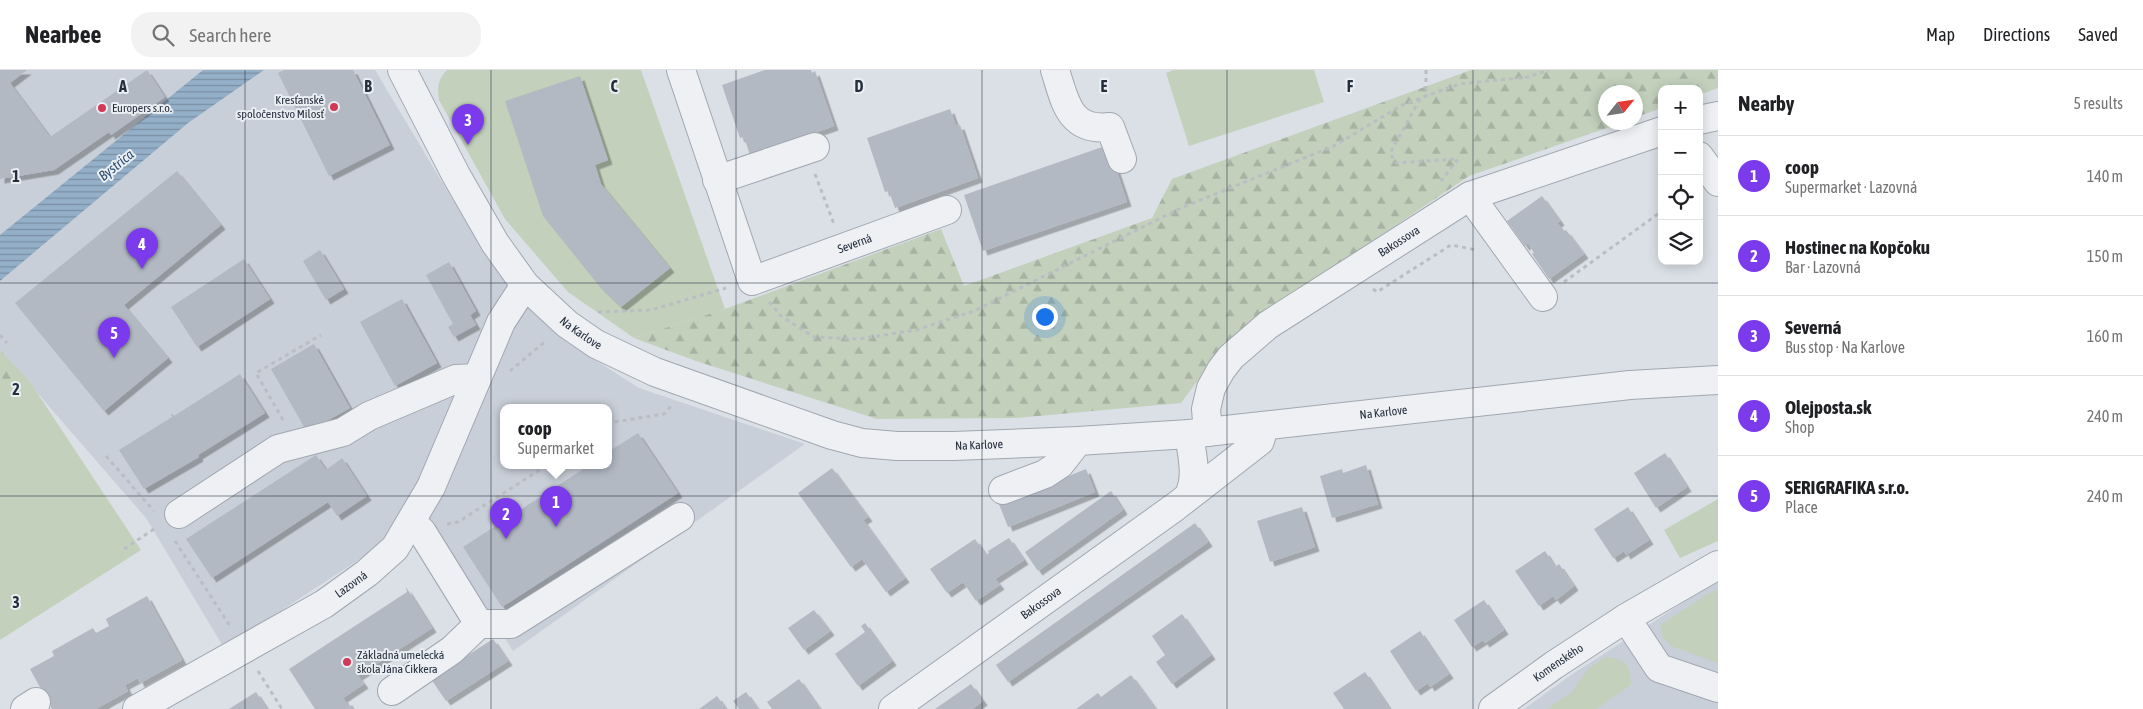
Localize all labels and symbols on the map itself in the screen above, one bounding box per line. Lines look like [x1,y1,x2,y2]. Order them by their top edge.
text: A [118,77,127,95]
text: B [364,77,372,95]
text: C [610,77,618,95]
text: D [855,77,864,95]
text: E [1101,77,1108,95]
text: F [1347,77,1354,95]
north arrow [1598,85,1643,130]
place label: Kresťanské spoločenstvo Milosť [237,93,325,121]
place label: Europers s.r.o. [112,101,172,115]
marker: Kresťanské spoločenstvo Milosť [328,101,340,113]
marker: Europers s.r.o. [96,102,108,114]
pin: 3 [452,104,484,145]
water label: Bystrica [95,146,137,184]
text: 1 [12,167,20,185]
street label: Bakossova [1376,223,1422,260]
pin: 4 [126,228,158,269]
street label: Severná [836,231,874,256]
your location [1032,304,1058,330]
street label: Na Karlove [557,314,604,353]
pin: 5 [98,317,130,358]
text: 2 [12,380,20,398]
street label: Na Karlove [1359,403,1408,422]
street label: Na Karlove [955,437,1003,453]
pin: 1 [540,486,572,527]
pin: 2 [490,498,522,539]
street label: Lazovná [332,568,370,601]
street label: Bakossova [1018,584,1064,622]
text: 3 [12,593,20,611]
street label: Komenského [1531,641,1586,685]
place label: Základná umelecká škola Jána Cikkera [357,648,444,676]
marker: Základná umelecká škola Jána Cikkera [341,656,353,668]

